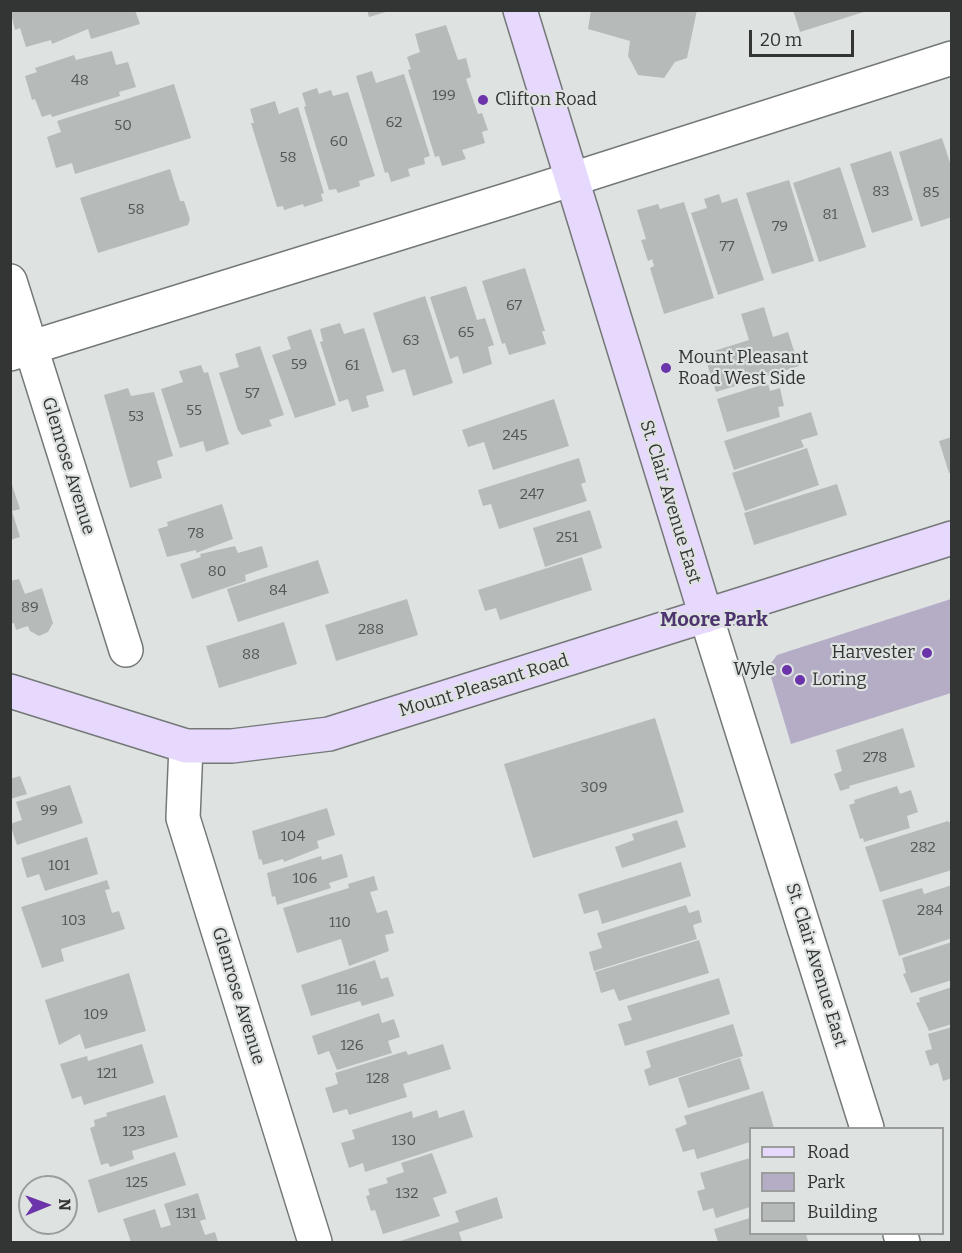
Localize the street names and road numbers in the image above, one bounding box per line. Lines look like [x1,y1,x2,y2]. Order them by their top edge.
street label: Glenrose Avenue [37,395,99,537]
street label: St. Clair Avenue East [635,418,705,586]
street label: Mount Pleasant Road [396,650,572,722]
street label: St. Clair Avenue East [781,881,851,1049]
street label: Glenrose Avenue [207,925,269,1067]

